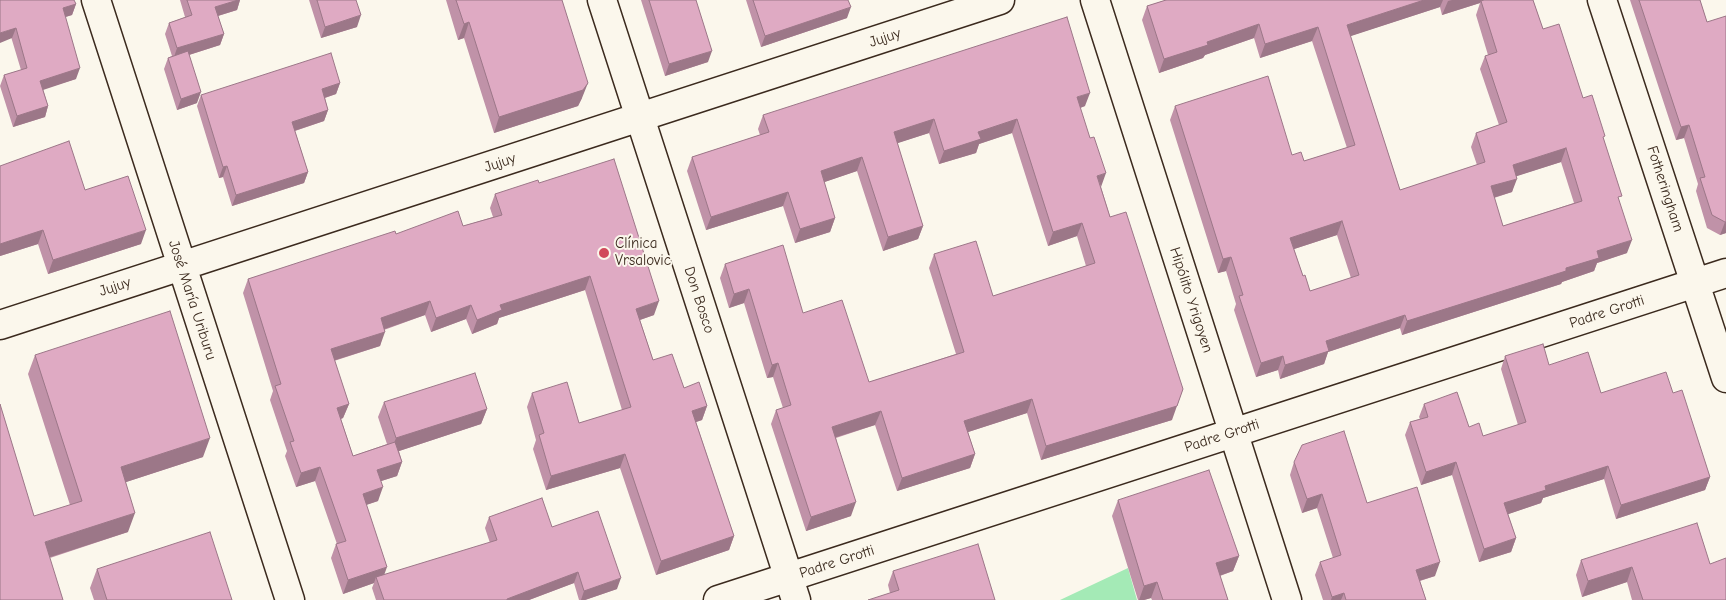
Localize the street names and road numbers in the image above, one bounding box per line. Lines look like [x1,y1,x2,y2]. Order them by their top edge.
street label: Jujuy [867,24,903,52]
street label: Fotheringham [1643,144,1687,234]
street label: Jujuy [482,149,518,177]
street label: José María Uriburu [164,238,220,362]
street label: Hipólito Yrigoyen [1165,245,1217,355]
street label: Don Bosco [680,264,718,336]
street label: Jujuy [97,273,133,301]
street label: Padre Grotti [1567,291,1647,333]
street label: Padre Grotti [1182,415,1262,457]
street label: Padre Grotti [797,541,877,583]

